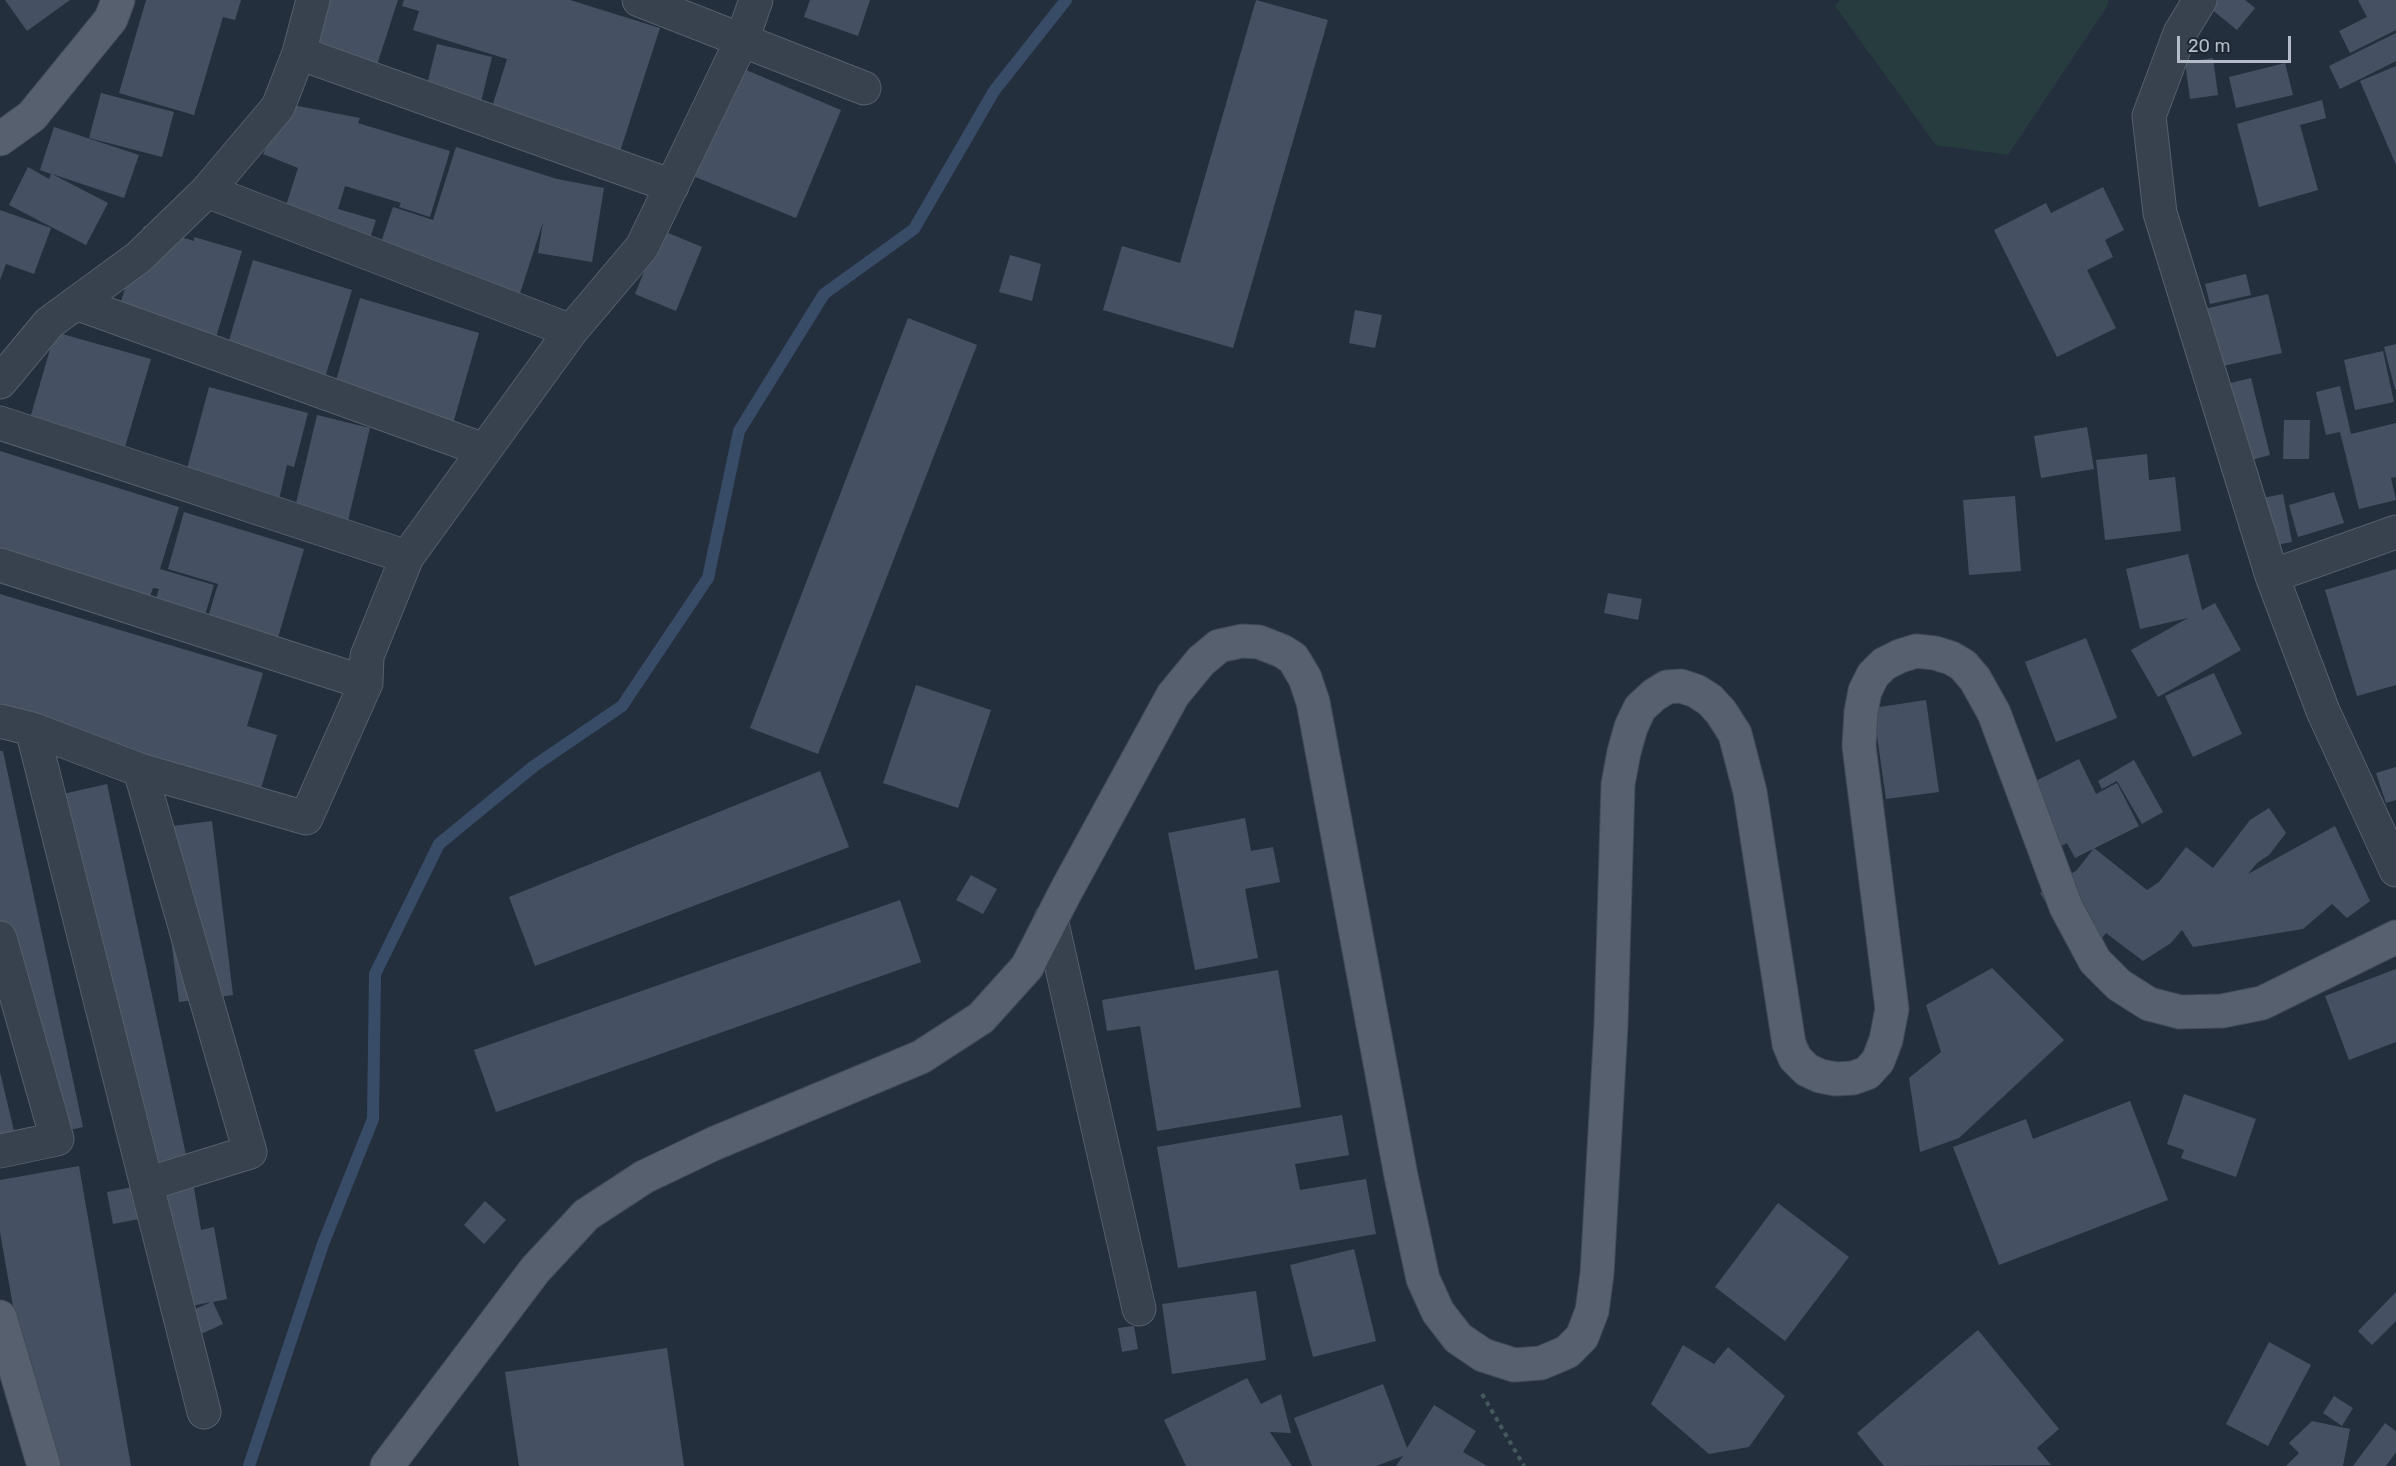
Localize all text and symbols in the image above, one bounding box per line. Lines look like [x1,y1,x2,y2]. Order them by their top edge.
scale bar [2180,24,2294,62]
text: 20 m [2188,35,2230,57]

